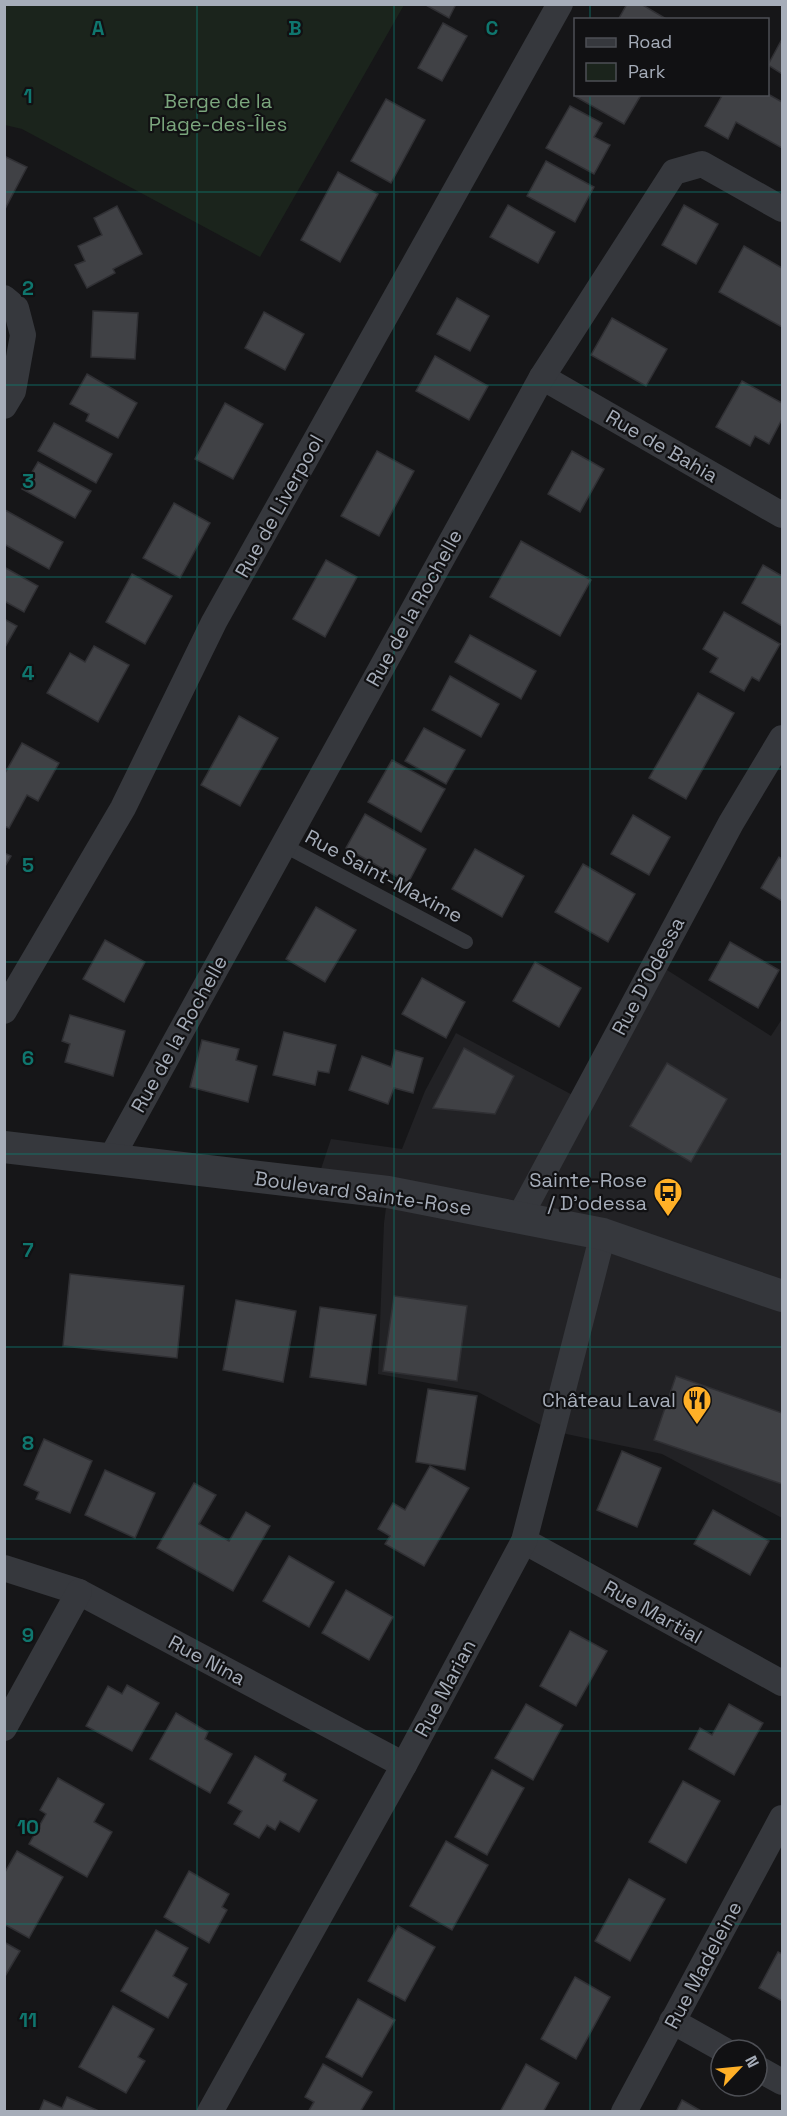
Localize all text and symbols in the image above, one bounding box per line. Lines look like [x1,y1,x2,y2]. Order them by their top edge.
text: A [92,15,105,41]
text: B [288,15,302,41]
text: C [486,15,499,41]
legend [574,18,769,96]
text: Road [628,30,672,53]
text: Park [628,60,666,83]
text: 1 [23,83,33,109]
park label: Berge de la Plage-des-Îles [149,88,287,137]
text: 2 [22,275,34,301]
street label: Rue de Bahia [601,403,723,489]
street label: Rue de Liverpool [229,430,329,582]
text: 3 [22,468,34,494]
street label: Rue de la Rochelle [360,525,468,691]
text: 4 [22,660,35,686]
street label: Rue Saint-Maxime [301,823,467,929]
text: 5 [22,852,34,878]
street label: Rue D'Odessa [606,912,690,1040]
street label: Rue de la Rochelle [125,951,233,1117]
text: 6 [22,1045,34,1071]
street label: Boulevard Sainte-Rose [253,1165,473,1221]
place label: Sainte-Rose / D'odessa [529,1167,647,1216]
bus stop icon: Sainte-Rose / D'odessa [652,1176,684,1218]
text: 7 [22,1237,34,1263]
restaurant icon: Château Laval [681,1384,713,1426]
place label: Château Laval [542,1387,676,1413]
text: 8 [22,1430,34,1456]
street label: Rue Martial [599,1574,707,1650]
text: 9 [22,1622,34,1648]
street label: Rue Nina [164,1629,250,1691]
street label: Rue Marian [408,1635,482,1741]
text: 10 [17,1814,39,1840]
street label: Rue Madeleine [658,1897,748,2033]
text: 11 [19,2007,37,2033]
north arrow [709,2038,769,2098]
text: N [740,2052,764,2071]

